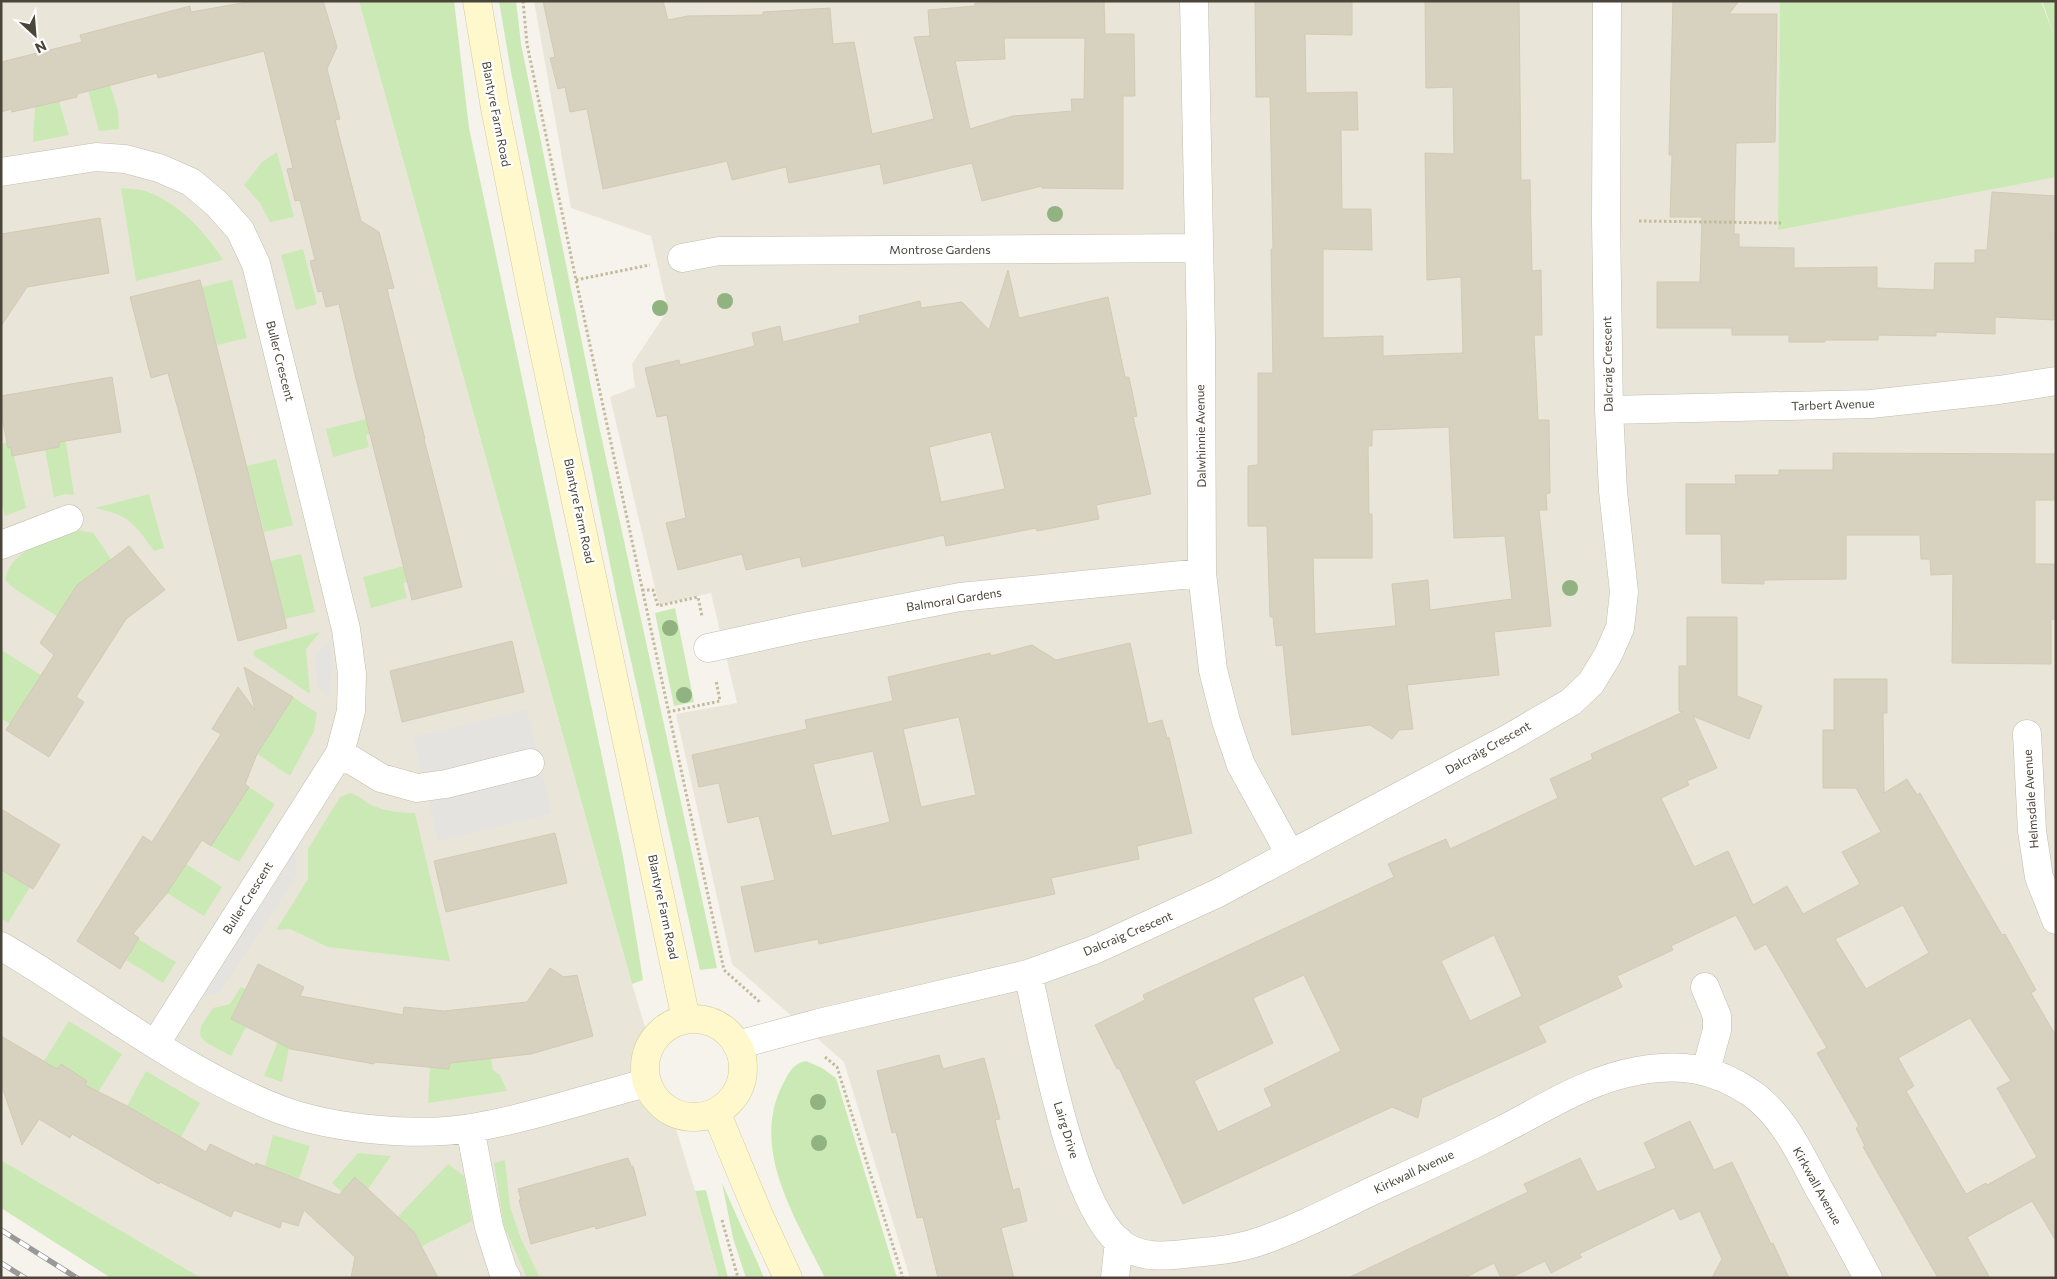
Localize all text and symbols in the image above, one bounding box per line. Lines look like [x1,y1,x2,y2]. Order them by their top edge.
north arrow [10,10,60,60]
text: N [32,37,49,57]
street label: Blantyre Farm Road [480,60,514,168]
street label: Montrose Gardens [889,242,991,256]
street label: Dalcraig Crescent [1599,316,1615,412]
street label: Buller Crescent [264,319,298,403]
street label: Dalwhinnie Avenue [1192,384,1208,488]
street label: Tarbert Avenue [1791,396,1875,412]
street label: Blantyre Farm Road [562,457,598,565]
street label: Balmoral Gardens [905,585,1002,613]
street label: Dalcraig Crescent [1442,718,1533,776]
street label: Helmsdale Avenue [2020,749,2040,849]
street label: Blantyre Farm Road [646,853,682,961]
street label: Buller Crescent [219,859,275,936]
street label: Dalcraig Crescent [1081,908,1174,958]
street label: Lairg Drive [1052,1100,1082,1160]
street label: Kirkwall Avenue [1791,1144,1845,1227]
street label: Kirkwall Avenue [1371,1146,1456,1196]

